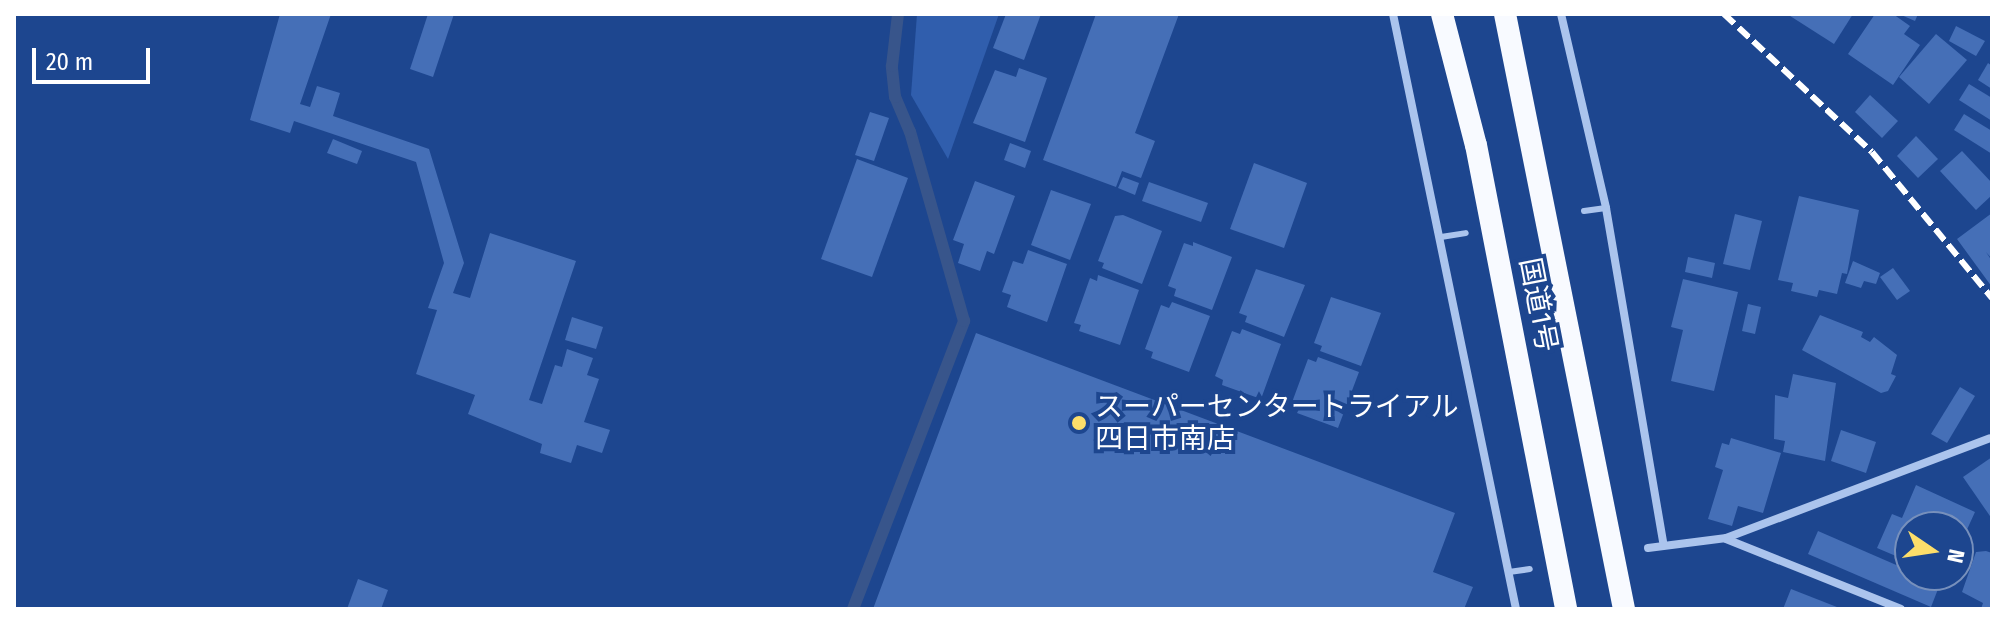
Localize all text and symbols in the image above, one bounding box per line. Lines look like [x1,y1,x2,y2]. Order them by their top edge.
scale bar [36,32,154,82]
text: 20 m [46,48,93,76]
street label: 国道1号 [1512,255,1564,355]
place label: スーパーセンタートライアル 四日市南店 [1095,390,1459,456]
marker: スーパーセンタートライアル 四日市南店 [1070,414,1088,432]
north arrow [1894,511,1974,591]
text: N [1941,547,1971,566]

